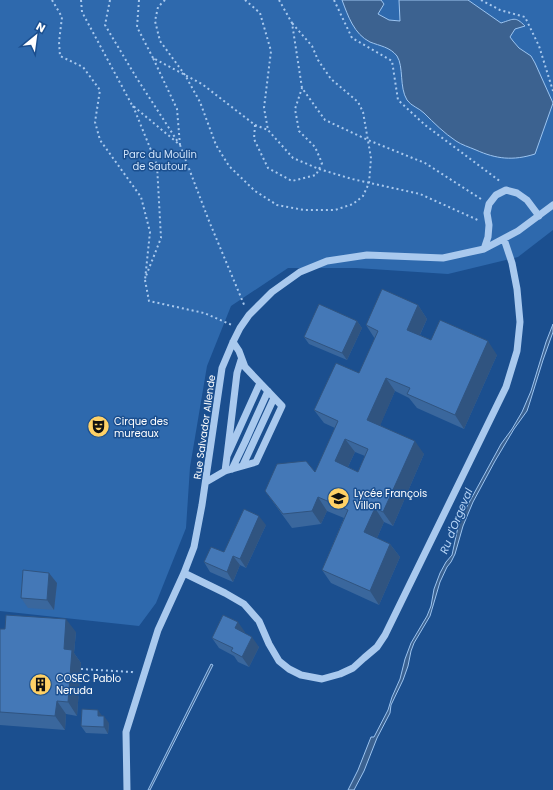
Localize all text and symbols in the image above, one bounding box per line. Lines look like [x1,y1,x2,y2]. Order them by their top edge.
north arrow [16,16,56,56]
text: N [33,18,48,36]
park label: Parc du Moulin de Sautour [123,147,197,174]
street label: Rue Salvador Allende [190,374,219,480]
theatre icon: Cirque des mureaux [85,414,111,440]
place label: Cirque des mureaux [114,414,168,441]
school or university icon: Lycée François Villon [325,486,351,512]
place label: Lycée François Villon [354,486,427,513]
water label: Ru d'Orgeval [436,486,477,556]
building icon: COSEC Pablo Neruda [27,671,53,697]
place label: COSEC Pablo Neruda [56,671,121,698]

